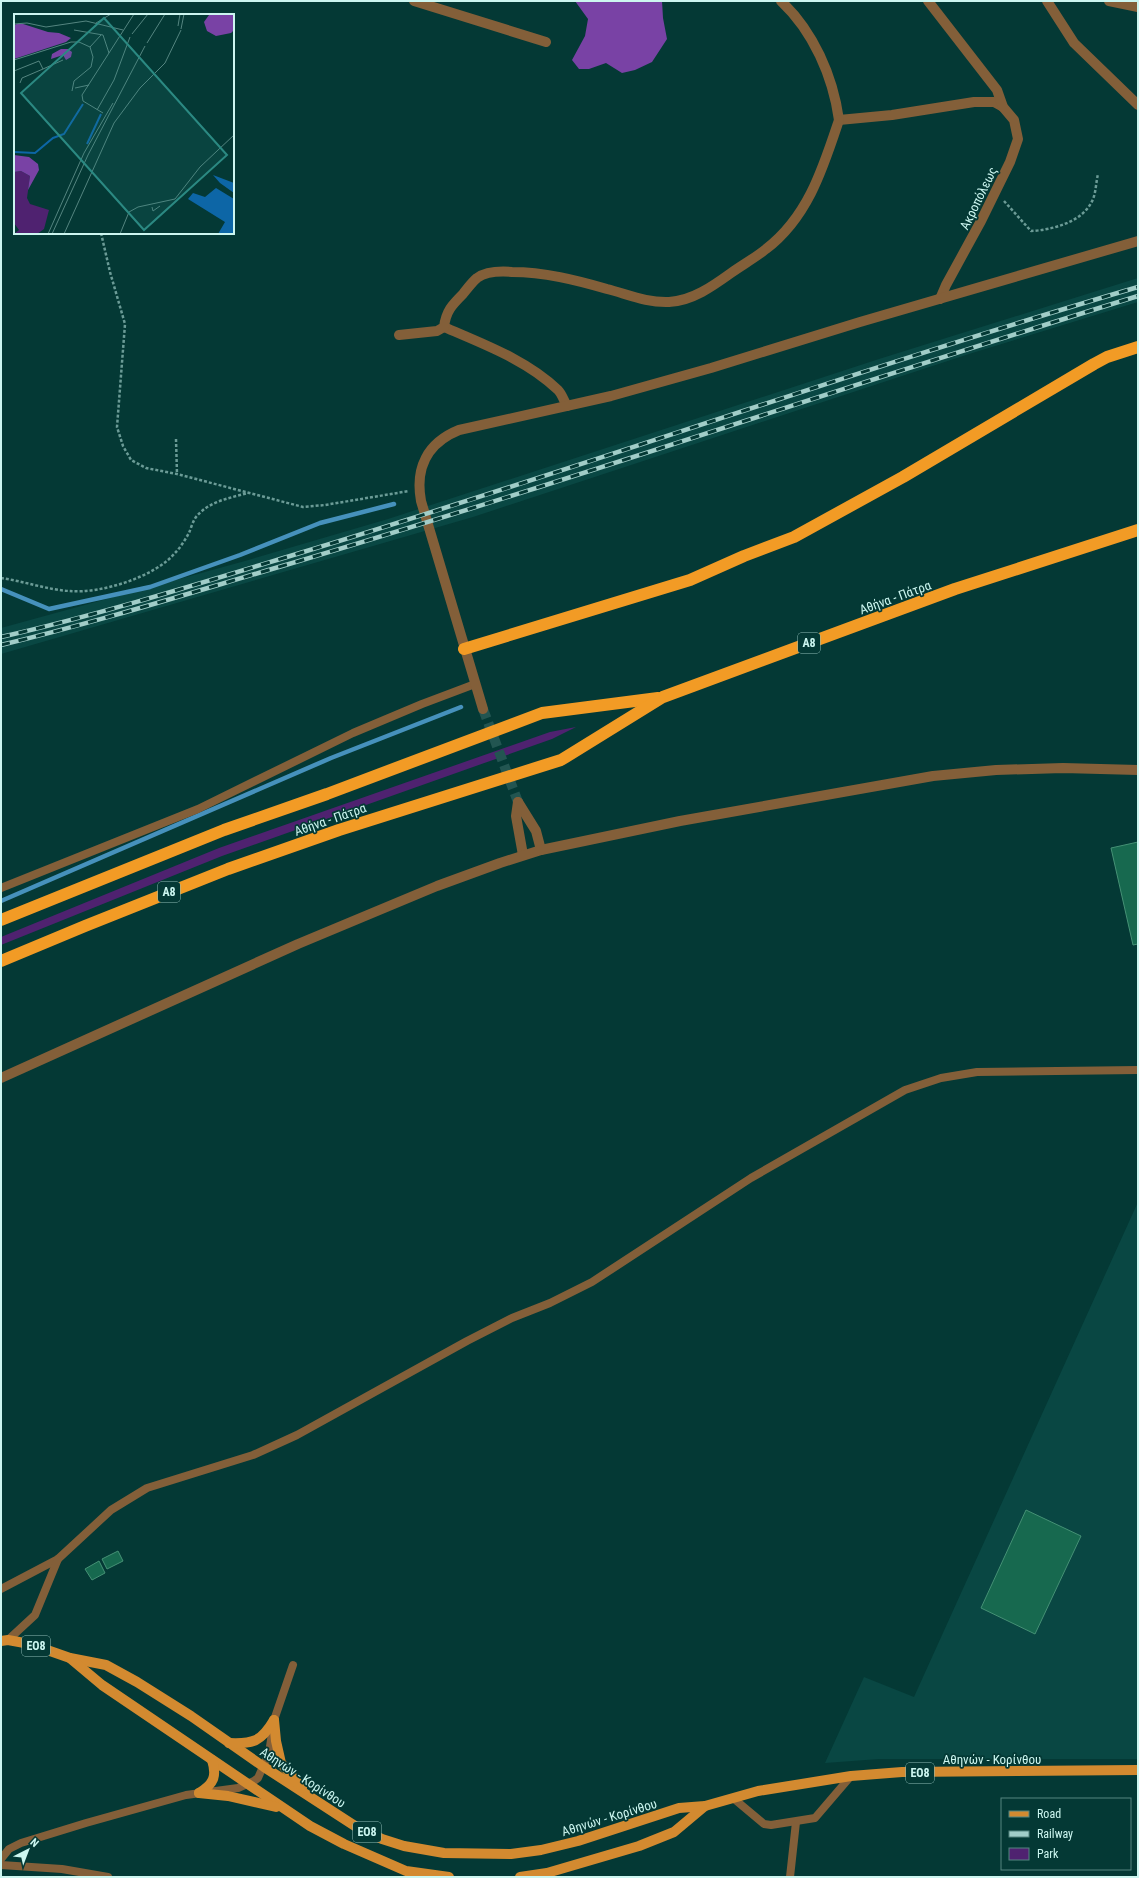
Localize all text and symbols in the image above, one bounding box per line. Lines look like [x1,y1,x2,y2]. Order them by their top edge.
inset map [14,14,234,234]
street label: Ακροπόλεως [957,164,1000,232]
street label: Αθήνα - Πάτρα [857,577,933,617]
road number: Α8 [798,633,820,653]
street label: Αθήνα - Πάτρα [292,800,369,839]
road number: Α8 [158,882,180,902]
road number: ΕΟ8 [22,1636,50,1656]
street label: Αθηνών - Κορίνθου [257,1744,348,1811]
street label: Αθηνών - Κορίνθου [943,1752,1041,1767]
road number: ΕΟ8 [906,1763,934,1783]
street label: Αθηνών - Κορίνθου [560,1796,659,1839]
legend [1001,1798,1131,1870]
text: Road [1037,1807,1061,1821]
road number: ΕΟ8 [353,1822,381,1842]
text: Railway [1037,1827,1073,1841]
north arrow [8,1830,48,1870]
text: N [27,1836,41,1850]
text: Park [1037,1847,1059,1861]

